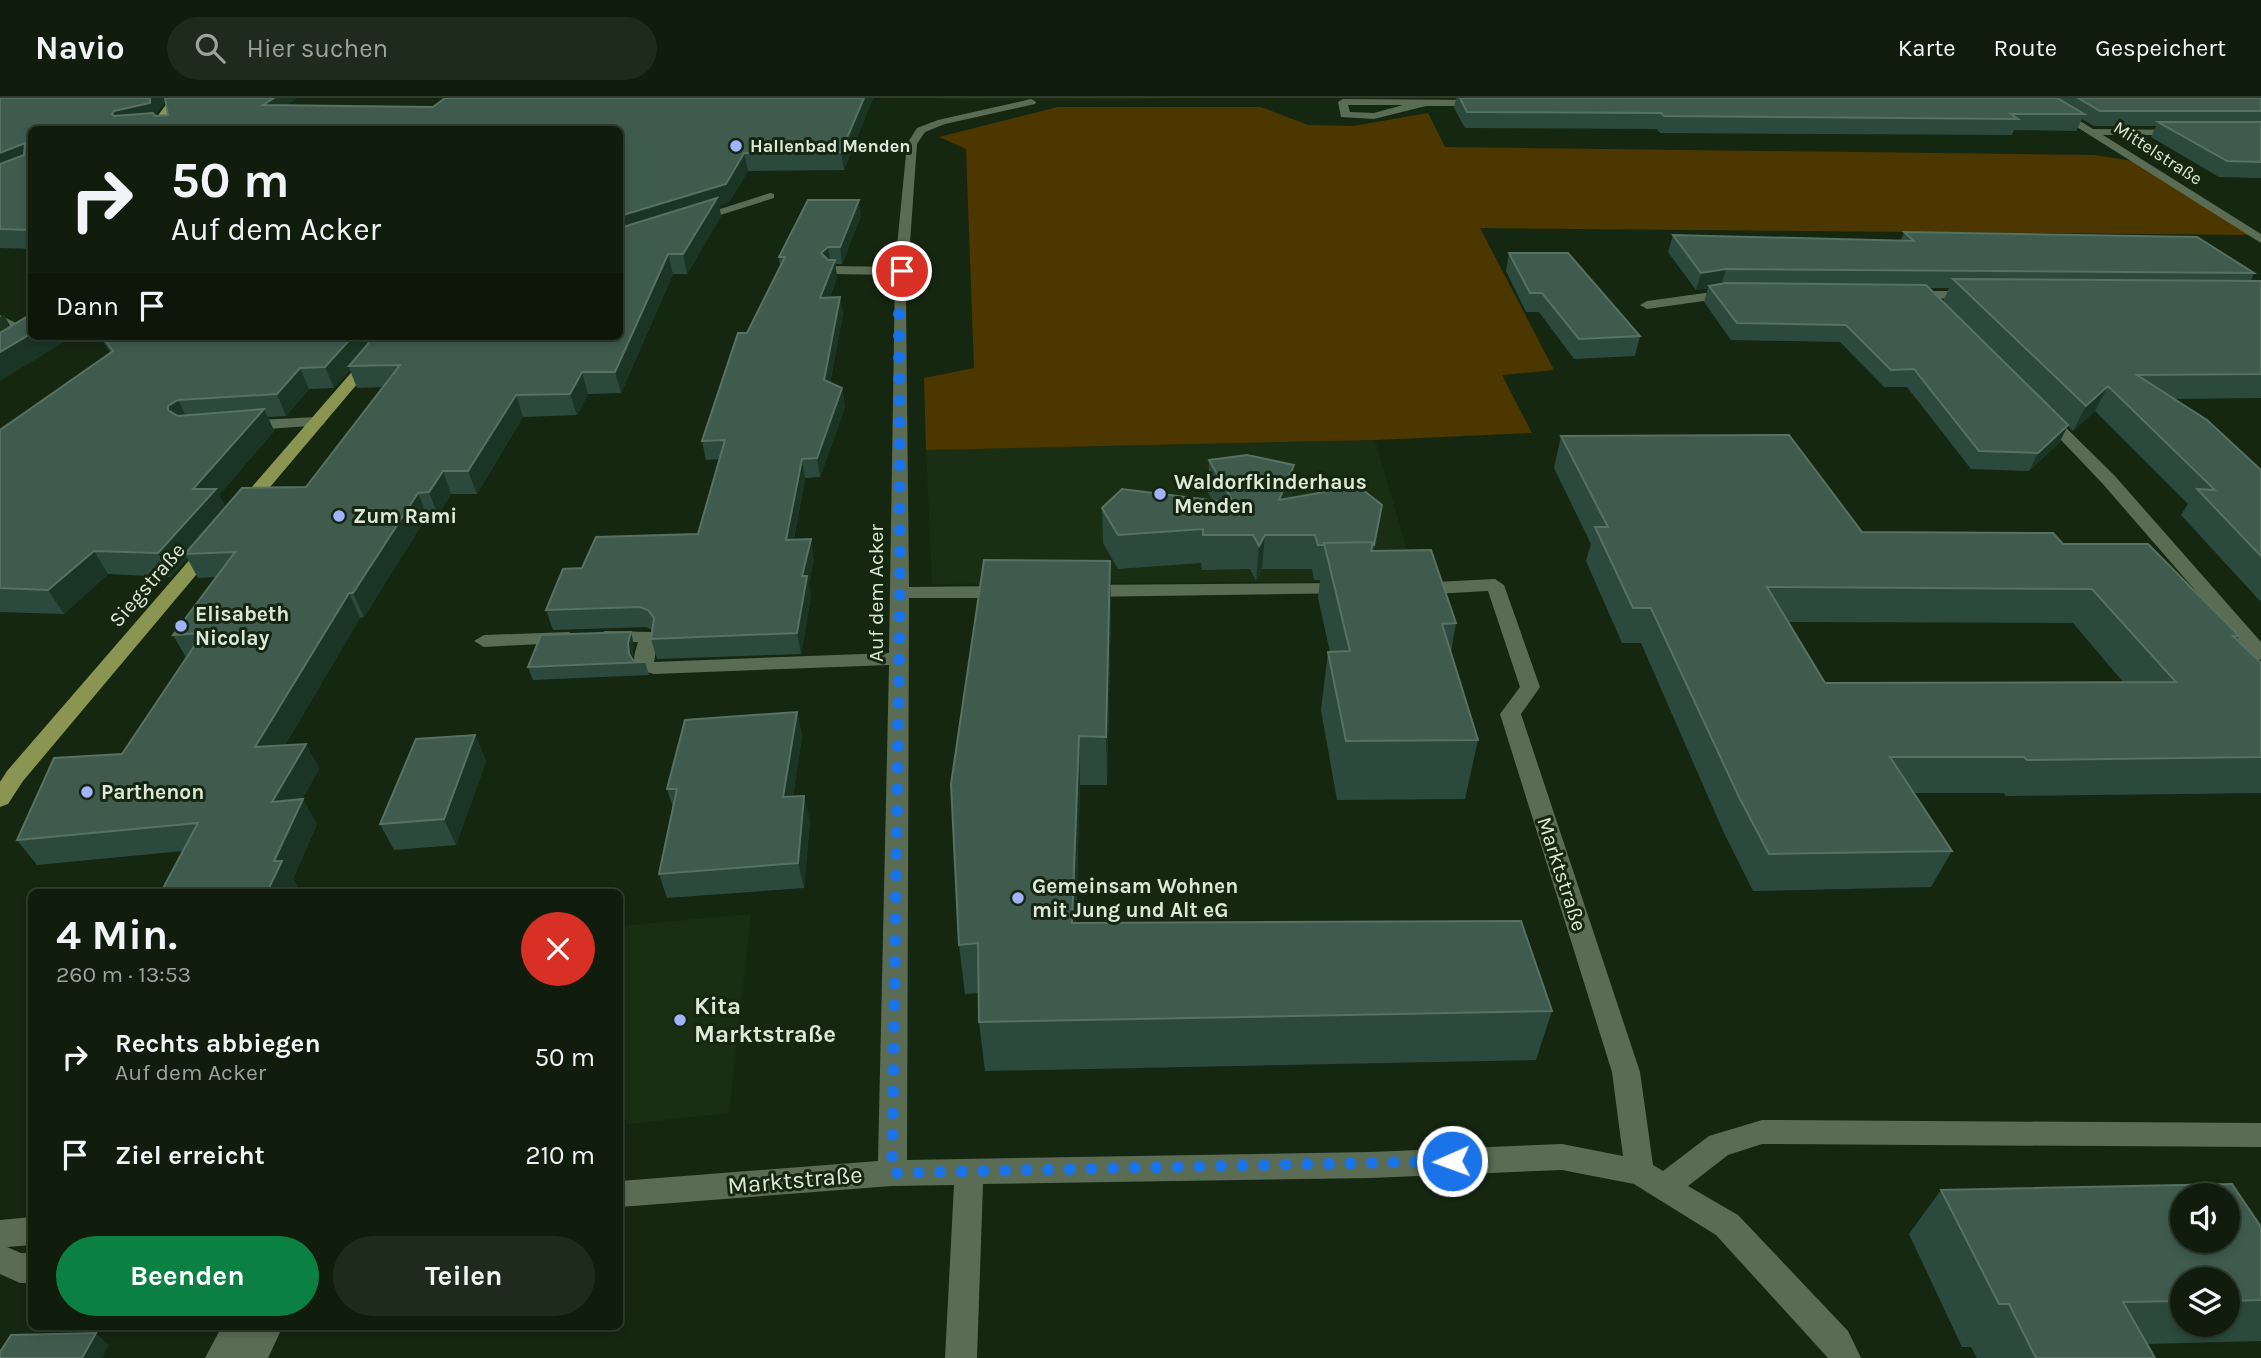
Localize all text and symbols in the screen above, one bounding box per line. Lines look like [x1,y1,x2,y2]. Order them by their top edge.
search box [167,17,657,80]
text: Navio [35,29,125,67]
icon: search [191,29,229,67]
text: Hier suchen [247,33,388,64]
text: Karte [1898,34,1956,62]
text: Route [1994,34,2057,62]
text: Gespeichert [2095,34,2226,62]
street label: Mittelstraße [2110,116,2206,190]
place label: Hallenbad Menden [750,135,910,157]
marker: Hallenbad Menden [728,138,744,154]
text: 50 m [171,152,289,209]
icon: right [56,154,147,245]
text: Auf dem Acker [171,211,381,248]
pin [872,241,932,301]
icon: arrive [883,252,921,290]
icon: arrive [133,287,171,325]
text: Dann [56,291,119,322]
place label: Waldorfkinderhaus Menden [1174,470,1367,518]
marker: Waldorfkinderhaus Menden [1152,486,1168,502]
place label: Zum Rami [353,504,457,528]
marker: Zum Rami [331,508,347,524]
street label: Auf dem Acker [864,524,888,662]
street label: Siegstraße [104,538,190,632]
place label: Elisabeth Nicolay [195,602,289,650]
marker: Elisabeth Nicolay [173,618,189,634]
place label: Parthenon [101,780,204,804]
marker: Parthenon [79,784,95,800]
street label: Marktstraße [1532,814,1592,934]
place label: Gemeinsam Wohnen mit Jung und Alt eG [1032,874,1238,922]
marker: Gemeinsam Wohnen mit Jung und Alt eG [1010,890,1026,906]
text: 4 Min. [56,910,177,960]
button: close [521,912,595,986]
text: 260 m · 13:53 [56,961,191,988]
place label: Kita Marktstraße [694,992,836,1048]
marker: Kita Marktstraße [672,1012,688,1028]
text: Rechts abbiegen [115,1028,321,1059]
icon: right [56,1038,94,1076]
text: 50 m [534,1042,595,1073]
text: Auf dem Acker [115,1059,266,1086]
position arrow [1415,1124,1489,1198]
icon: arrive [56,1136,94,1174]
text: Ziel erreicht [115,1140,265,1171]
text: 210 m [525,1140,595,1171]
street label: Marktstraße [726,1160,864,1200]
map controls [2170,1183,2240,1337]
button: sound [2170,1183,2240,1253]
button: Beenden [56,1236,319,1316]
button: Teilen [333,1236,595,1316]
button: layers [2170,1267,2240,1337]

